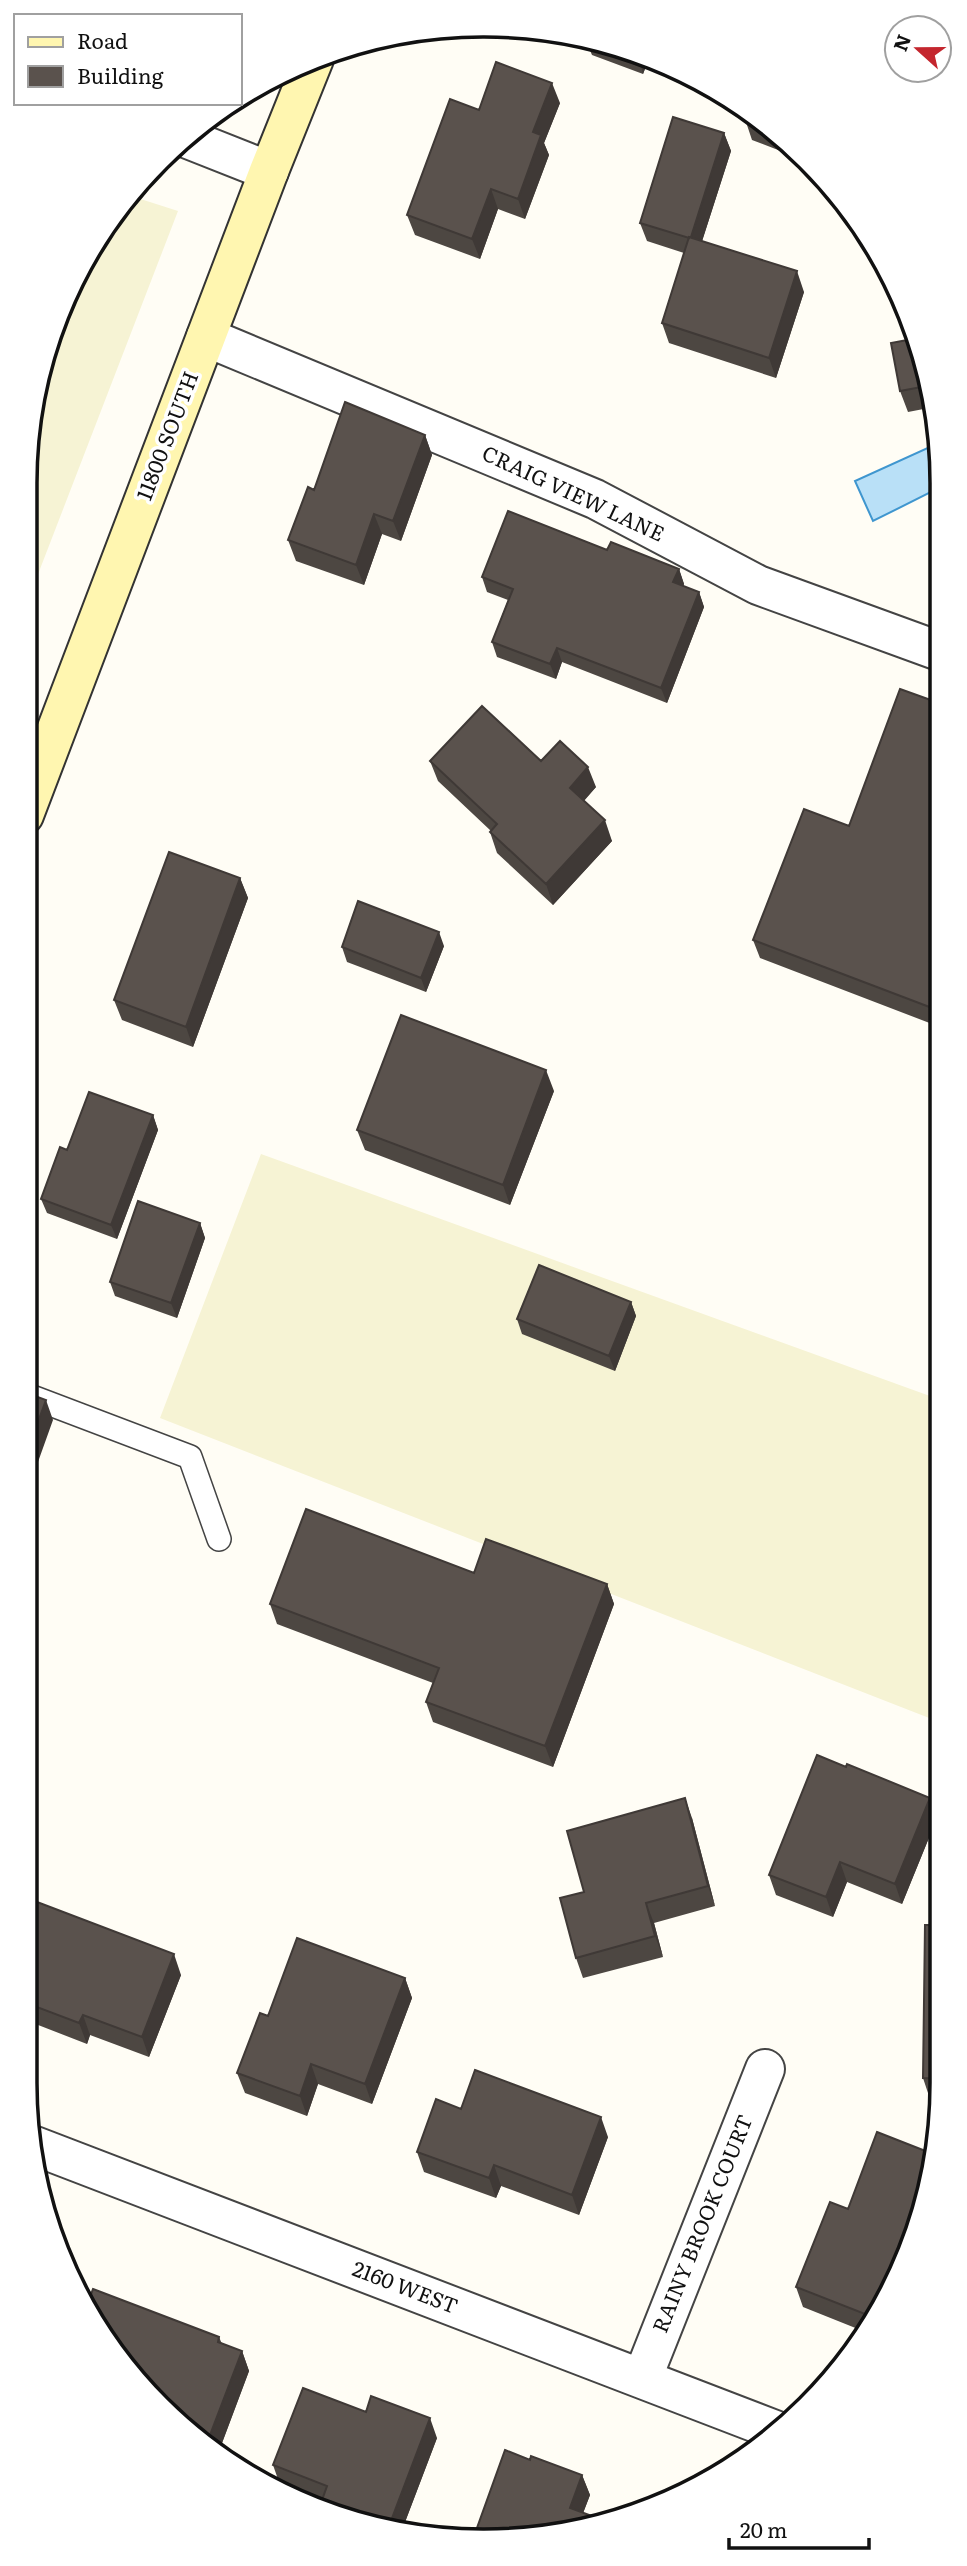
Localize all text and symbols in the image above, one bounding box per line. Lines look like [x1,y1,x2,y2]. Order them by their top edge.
legend [14,14,242,105]
north arrow [883,14,953,84]
text: Road [77,24,128,55]
text: N [885,30,917,55]
text: Building [77,59,164,90]
street label: 11800 SOUTH [127,366,204,504]
street label: CRAIG VIEW LANE [478,436,670,548]
street label: RAINY BROOK COURT [643,2109,759,2337]
street label: 2160 WEST [349,2251,463,2320]
scale bar [729,2506,869,2550]
text: 20 m [740,2513,787,2544]

